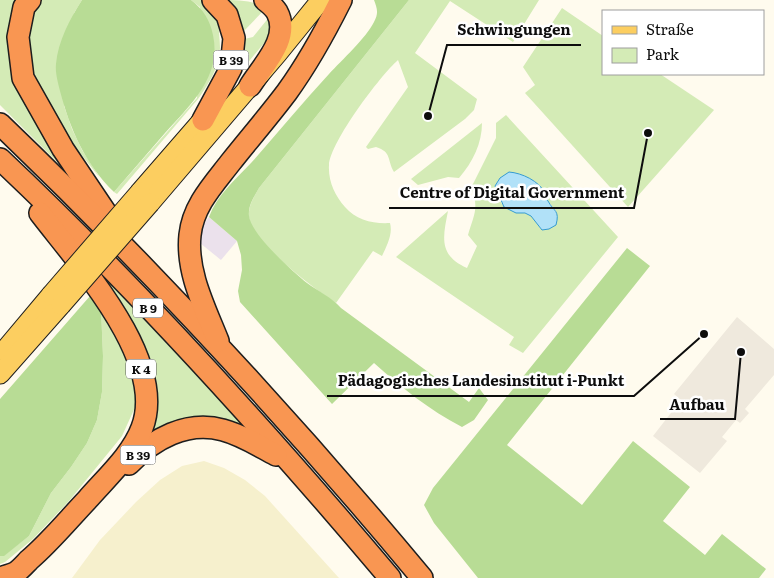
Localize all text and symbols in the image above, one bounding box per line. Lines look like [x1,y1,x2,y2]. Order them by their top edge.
legend [602,10,764,75]
callout: Schwingungen [447,15,581,45]
text: Schwingungen [457,17,571,40]
text: Straße [646,17,694,40]
text: Park [646,42,680,65]
road number: B 39 [214,50,248,70]
callout: Centre of Digital Government [389,178,634,208]
text: Centre of Digital Government [400,180,625,203]
road number: B 9 [133,298,163,318]
road number: K 4 [126,359,156,378]
callout: Pädagogisches Landesinstitut i-Punkt [327,366,634,396]
text: Pädagogisches Landesinstitut i-Punkt [338,368,625,391]
callout: Aufbau [660,389,735,419]
text: Aufbau [669,392,725,415]
road number: B 39 [120,446,156,464]

